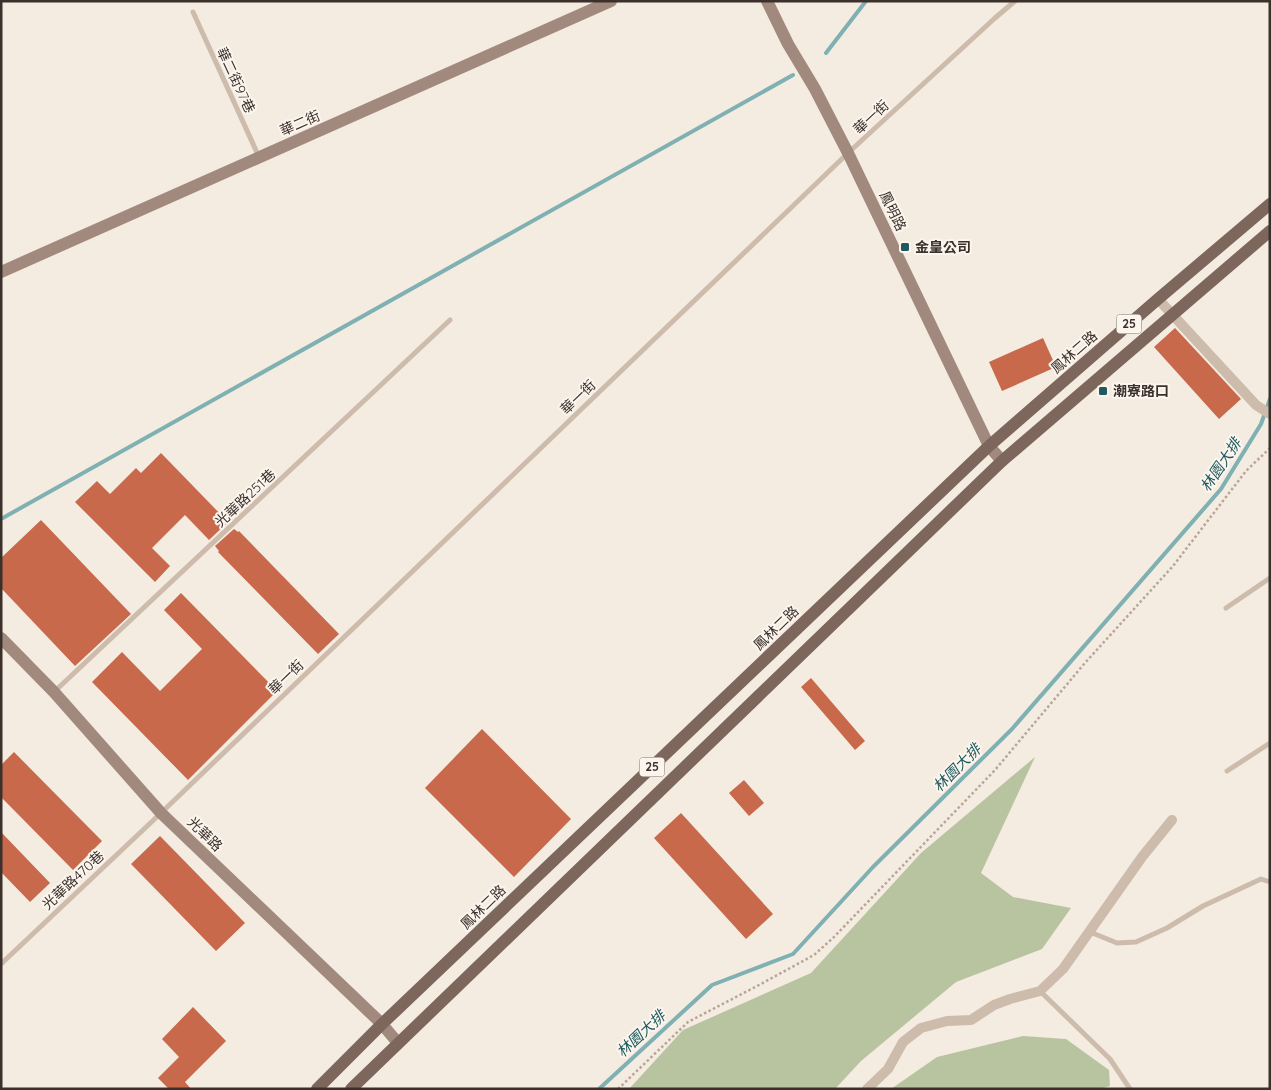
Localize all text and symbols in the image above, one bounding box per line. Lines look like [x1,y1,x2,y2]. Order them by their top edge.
street label: 華二街97巷 [213,44,259,116]
street label: 華一街 [850,96,892,138]
street label: 華二街 [277,106,323,140]
street label: 鳳明路 [876,188,910,234]
place label: 金皇公司 [915,238,971,256]
marker: 金皇公司 [899,241,911,253]
road number: 25 [1116,314,1142,334]
street label: 鳳林二路 [1047,327,1101,377]
street label: 華一街 [557,376,599,418]
place label: 潮寮路口 [1113,382,1169,400]
marker: 潮寮路口 [1097,385,1109,397]
water label: 林園大排 [1196,433,1246,495]
street label: 光華路251巷 [211,465,279,531]
street label: 鳳林二路 [750,602,802,654]
street label: 華一街 [265,656,307,698]
water label: 林園大排 [929,738,986,796]
road number: 25 [640,758,664,776]
street label: 光華路 [184,813,226,855]
street label: 光華路470巷 [38,847,108,913]
street label: 鳳林二路 [457,881,509,933]
water label: 林園大排 [612,1005,671,1061]

